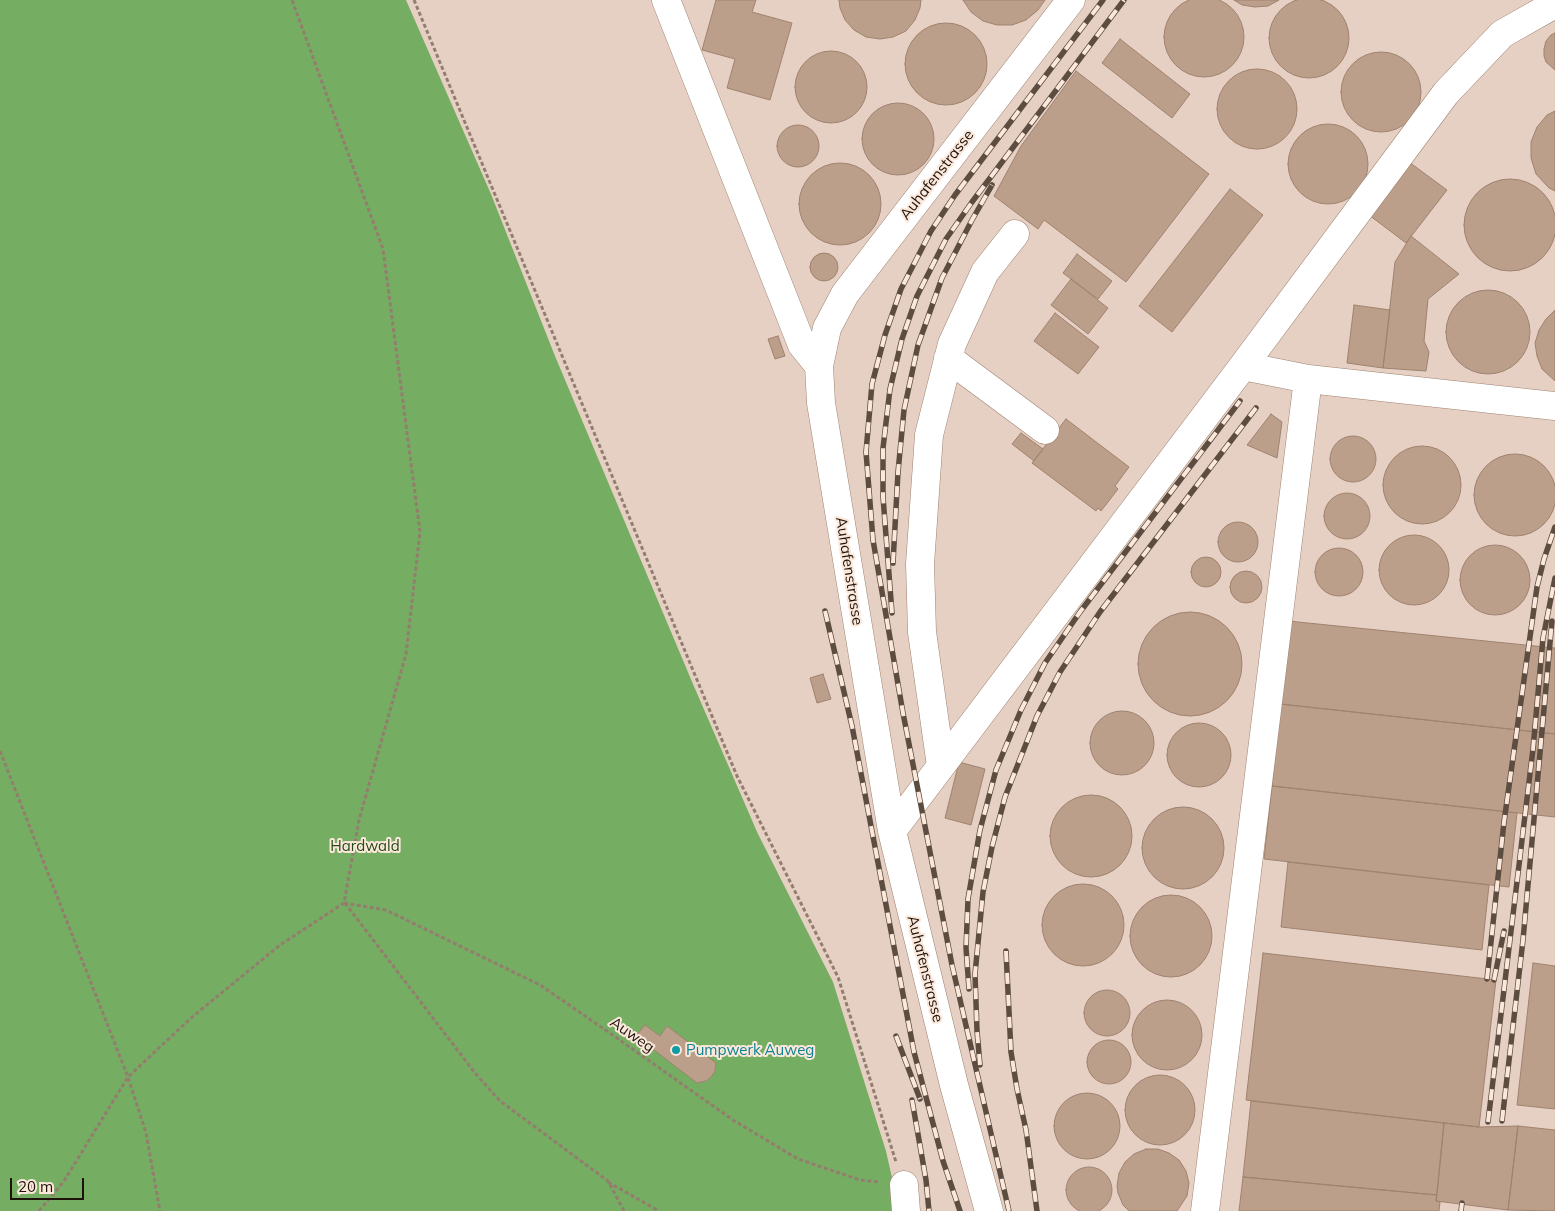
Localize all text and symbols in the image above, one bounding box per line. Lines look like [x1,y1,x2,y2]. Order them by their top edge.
street label: Auhafenstrasse [896,126,978,224]
street label: Auhafenstrasse [832,516,866,626]
park label: Hardwald [330,837,400,855]
street label: Auhafenstrasse [903,914,947,1024]
street label: Auweg [606,1013,658,1057]
place label: Pumpwerk Auweg [686,1041,814,1059]
marker: Pumpwerk Auweg [670,1044,682,1056]
scale bar [12,1168,86,1200]
text: 20 m [18,1177,53,1196]

